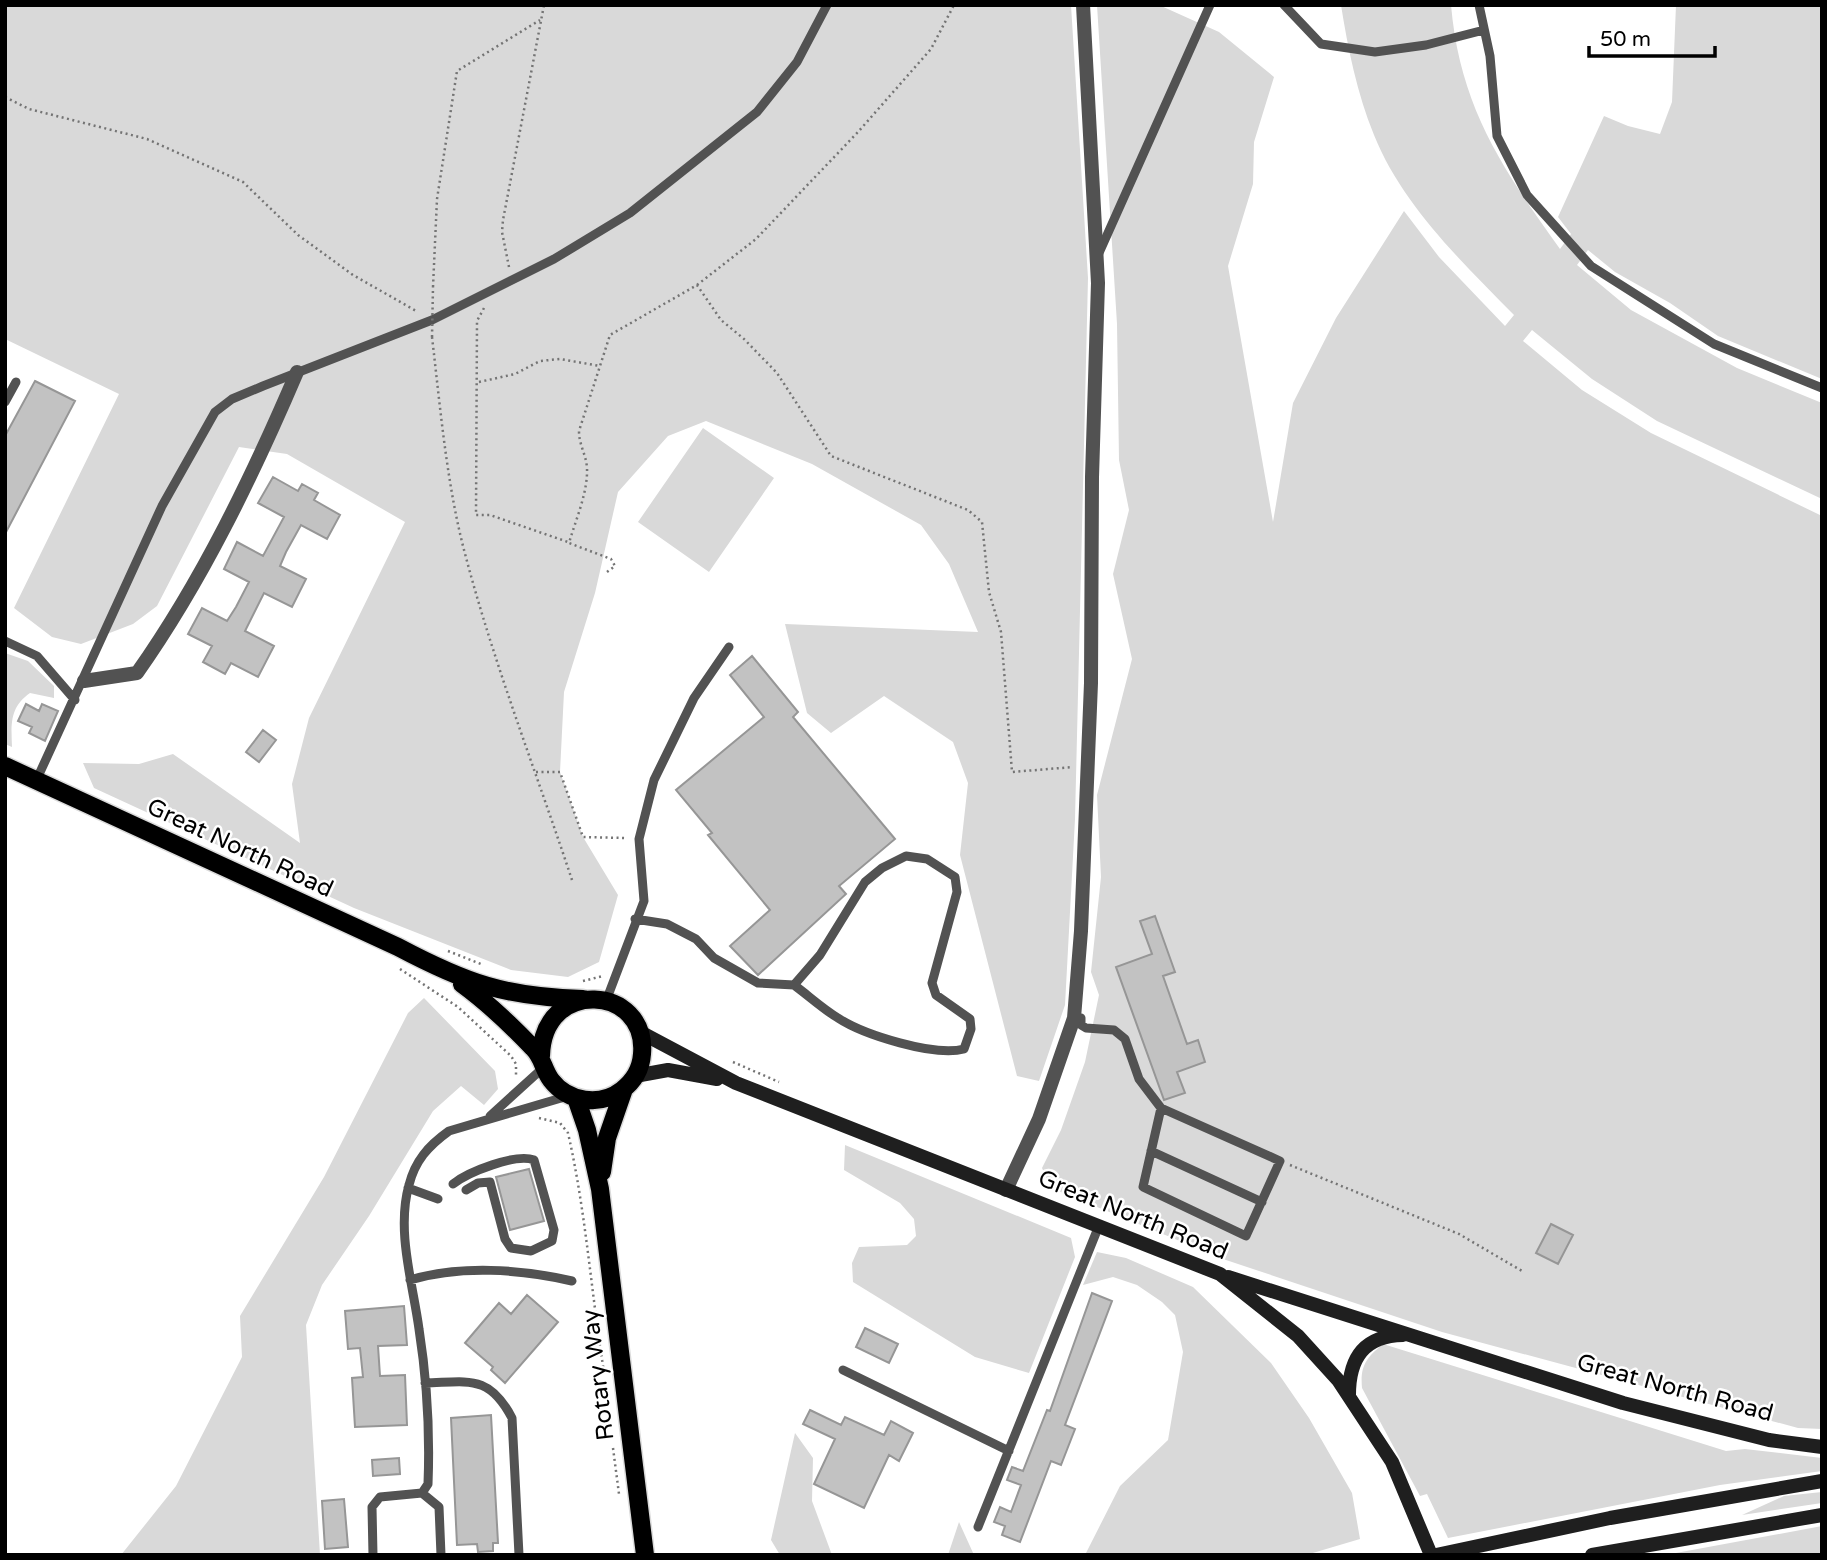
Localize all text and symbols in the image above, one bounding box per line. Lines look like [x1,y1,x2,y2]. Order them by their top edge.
scale bar [1589,14,1715,58]
text: 50 m [1600,27,1651,52]
street label: Great North Road [142,792,338,904]
street label: Great North Road [1034,1164,1232,1266]
street label: Rotary Way [576,1308,620,1442]
street label: Great North Road [1574,1348,1776,1428]

